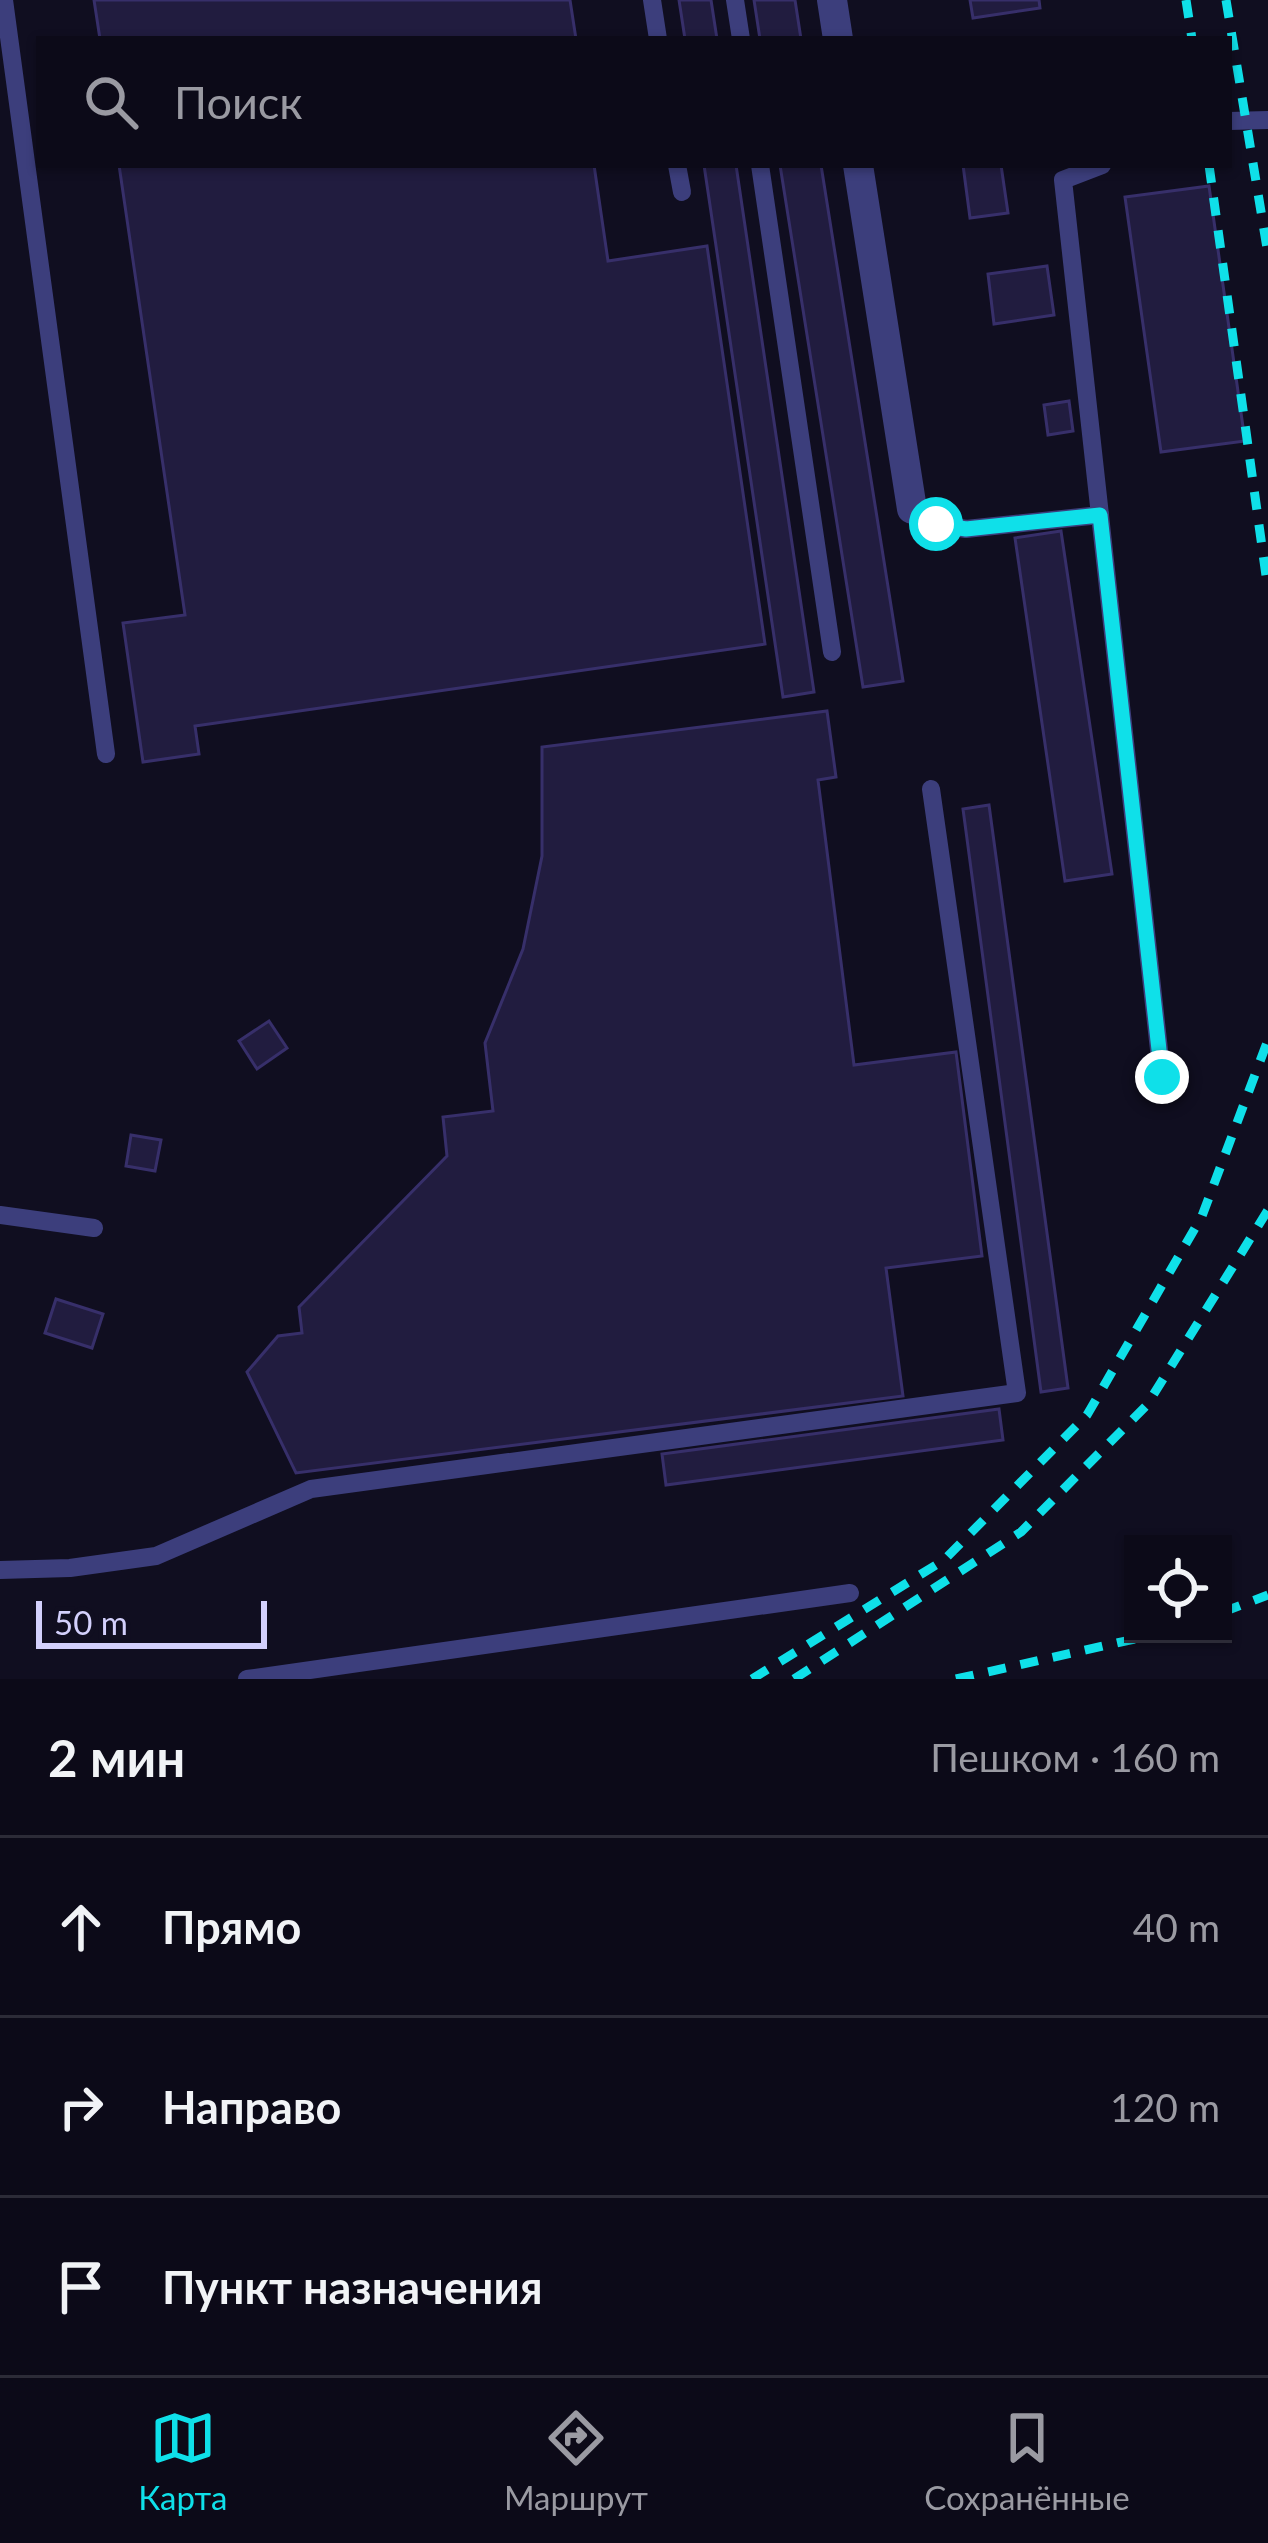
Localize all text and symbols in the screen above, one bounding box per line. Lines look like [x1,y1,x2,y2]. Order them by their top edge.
search box [36,36,1232,168]
icon: search [78,69,144,135]
text: Поиск [174,75,303,129]
route start [909,497,963,551]
route end [1135,1050,1189,1104]
map controls [1124,1535,1232,1643]
button: locate [1124,1535,1232,1643]
scale bar [36,1595,267,1648]
text: 50 m [54,1602,128,1642]
text: 2 мин [48,1727,185,1788]
text: Пешком · 160 m [930,1734,1220,1780]
icon: ahead [48,1894,114,1960]
text: Прямо [162,1900,301,1954]
text: 40 m [1133,1904,1220,1950]
icon: right [48,2074,114,2140]
text: Направо [162,2080,341,2134]
text: 120 m [1110,2084,1220,2130]
icon: arrive [48,2254,114,2320]
text: Пункт назначения [162,2260,543,2314]
tab: Карта [138,2405,227,2517]
tab: Маршрут [504,2405,648,2517]
tab: Сохранённые [924,2405,1130,2517]

